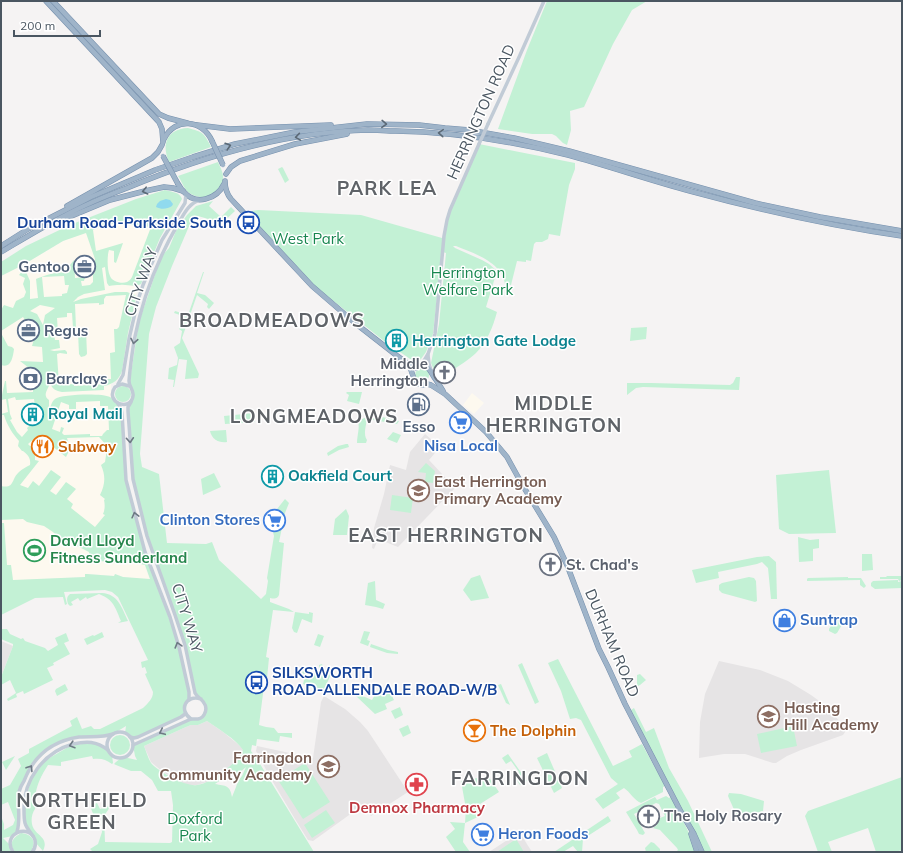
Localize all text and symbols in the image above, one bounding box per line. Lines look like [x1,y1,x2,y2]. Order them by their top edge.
scale bar [14,12,100,38]
text: 200 m [20,18,55,33]
street label: HERRINGTON ROAD [442,41,519,182]
one-way arrow [381,120,387,128]
one-way arrow [438,129,444,138]
one-way arrow [294,132,301,141]
one-way arrow [224,142,231,151]
district label: PARK LEA [337,176,437,200]
one-way arrow [142,186,148,194]
bus stop icon: Durham Road-Parkside South [235,210,261,236]
place label: Durham Road-Parkside South [17,213,232,232]
park label: West Park [272,229,344,248]
street label: CITY WAY [120,244,161,319]
office icon: Gentoo [72,254,98,280]
place label: Gentoo [18,257,70,276]
park label: Herrington Welfare Park [423,263,514,299]
district label: BROADMEADOWS [179,308,365,332]
office icon: Regus [15,318,41,344]
place label: Regus [44,321,88,340]
building icon: Herrington Gate Lodge [383,328,409,354]
place label: Herrington Gate Lodge [412,331,576,350]
one-way arrow [131,338,139,344]
place label: Middle Herrington [351,354,428,390]
church icon: Middle Herrington [431,360,457,386]
bank icon: Barclays [17,366,43,392]
place label: Barclays [46,369,108,388]
fuel station icon: Esso [406,391,432,417]
district label: MIDDLE HERRINGTON [486,391,622,437]
building icon: Royal Mail [20,401,46,427]
place label: Royal Mail [48,404,123,423]
district label: LONGMEADOWS [230,404,398,428]
supermarket icon: Nisa Local [448,410,474,436]
place label: Esso [403,417,435,436]
restaurant icon: Subway [30,434,56,460]
place label: Nisa Local [424,436,498,455]
place label: Subway [58,437,117,456]
one-way arrow [125,437,134,443]
building icon: Oakfield Court [260,463,286,489]
place label: Oakfield Court [288,466,392,485]
place label: East Herrington Primary Academy [434,472,563,508]
school or university icon: East Herrington Primary Academy [405,478,431,504]
supermarket icon: Clinton Stores [262,507,288,533]
place label: Clinton Stores [160,510,260,529]
one-way arrow [131,511,140,518]
district label: EAST HERRINGTON [348,523,544,547]
place label: David Lloyd Fitness Sunderland [50,531,187,567]
sports icon: David Lloyd Fitness Sunderland [22,537,48,563]
church icon: St. Chad's [538,552,564,578]
place label: St. Chad's [566,555,638,574]
street label: CITY WAY [168,581,207,656]
street label: DURHAM ROAD [581,586,644,700]
shop icon: Suntrap [771,607,797,633]
place label: Suntrap [800,610,858,629]
one-way arrow [174,641,183,648]
place label: SILKSWORTH ROAD-ALLENDALE ROAD-W/B [272,663,497,699]
bus stop icon: SILKSWORTH ROAD-ALLENDALE ROAD-W/B [244,669,270,695]
place label: Hasting Hill Academy [784,698,879,734]
school or university icon: Hasting Hill Academy [755,704,781,730]
bar icon: The Dolphin [462,718,488,744]
place label: The Dolphin [490,721,576,740]
one-way arrow [159,727,166,735]
one-way arrow [68,740,75,749]
place label: Farringdon Community Academy [159,748,313,784]
school or university icon: Farringdon Community Academy [315,754,341,780]
one-way arrow [25,765,33,772]
district label: FARRINGDON [451,766,589,790]
pharmacy icon: Demnox Pharmacy [404,772,430,798]
district label: NORTHFIELD GREEN [16,788,148,834]
place label: Demnox Pharmacy [349,798,486,817]
church icon: The Holy Rosary [636,803,662,829]
place label: The Holy Rosary [664,806,783,825]
park label: Doxford Park [167,809,223,845]
supermarket icon: Heron Foods [469,821,495,847]
place label: Heron Foods [498,824,589,843]

